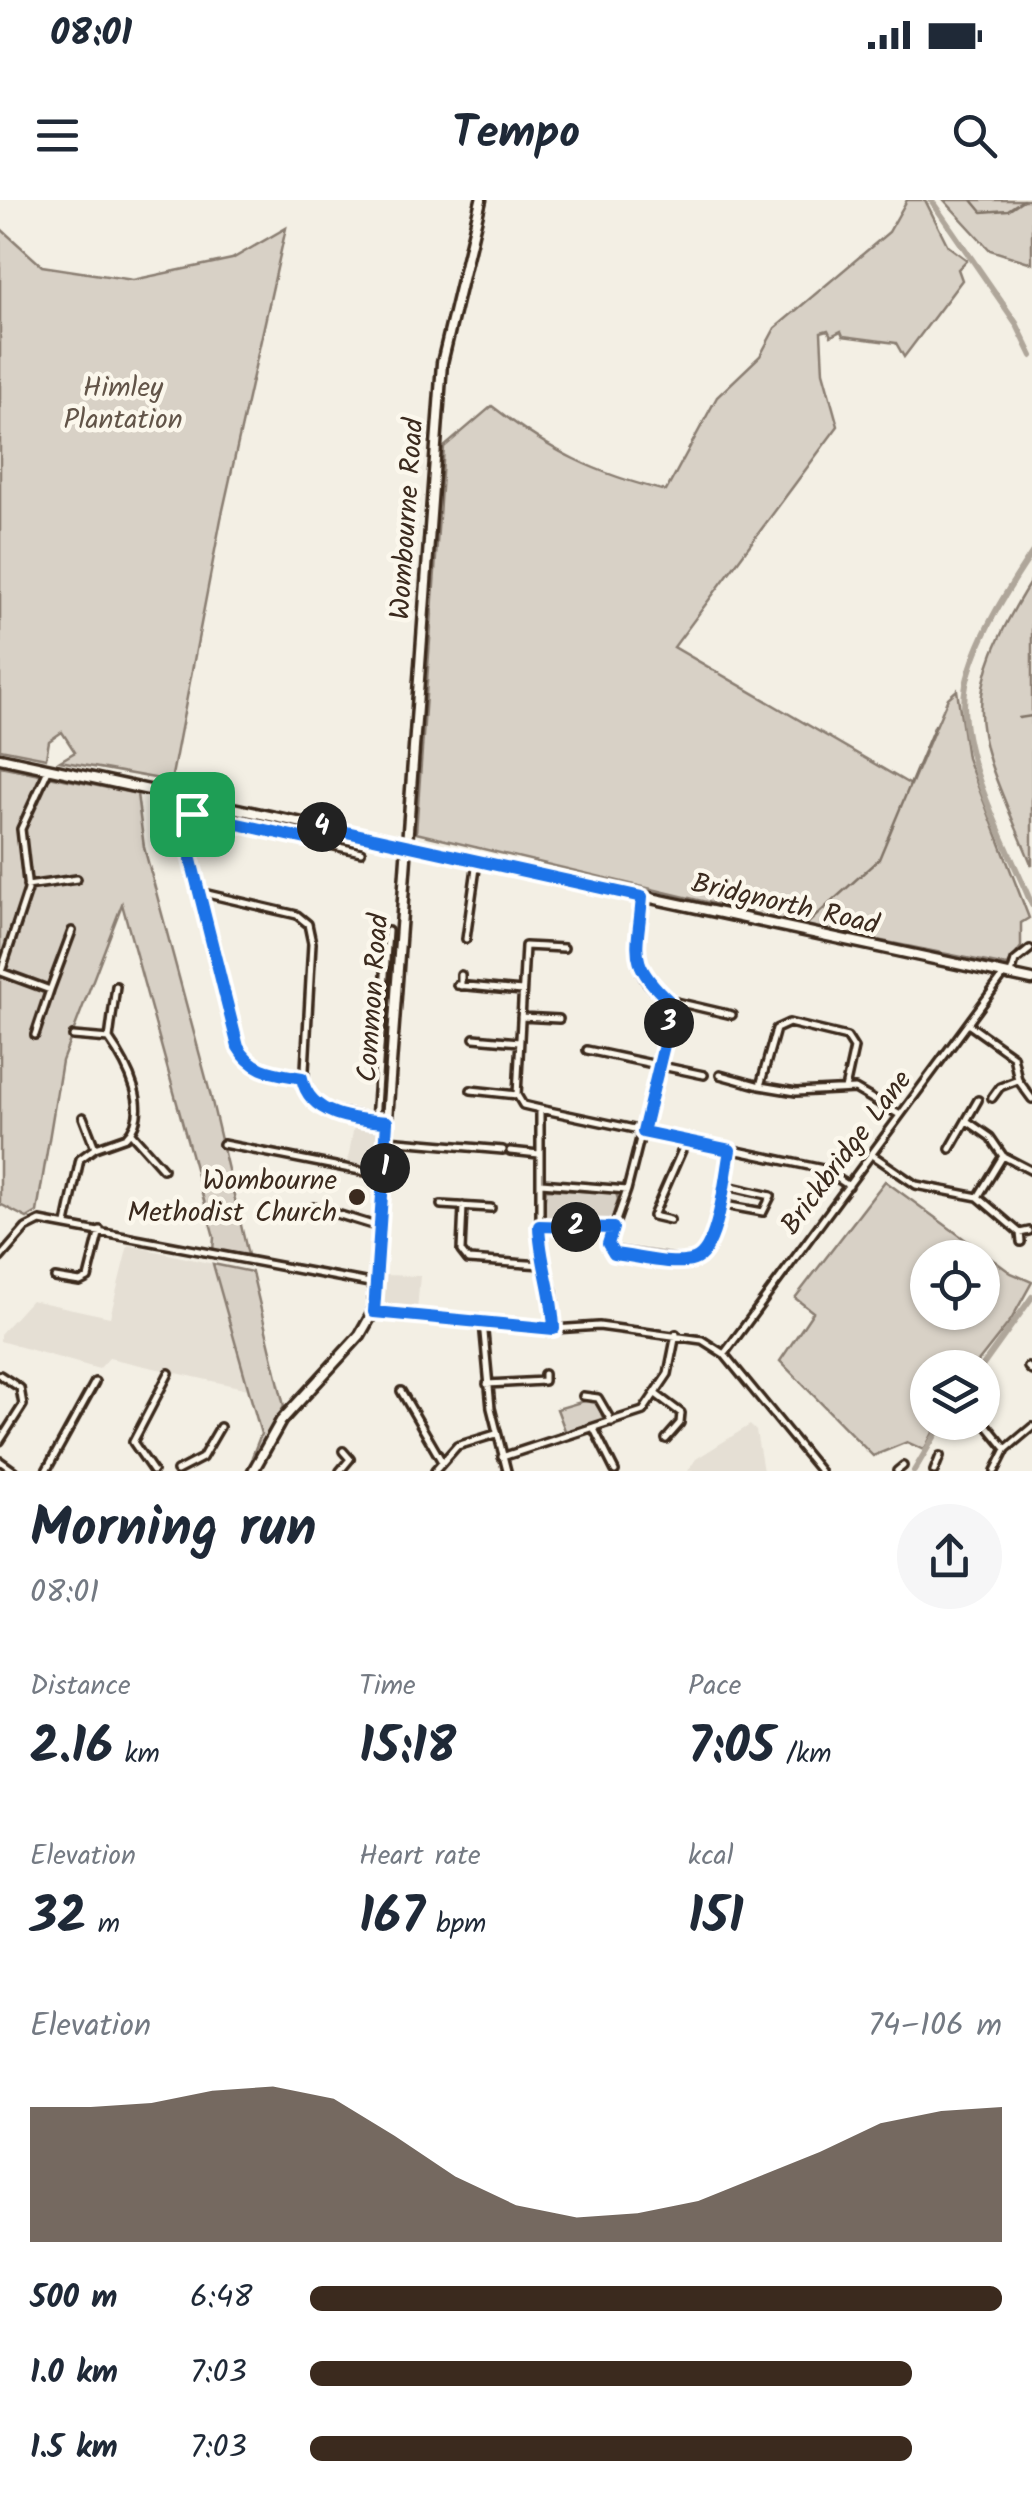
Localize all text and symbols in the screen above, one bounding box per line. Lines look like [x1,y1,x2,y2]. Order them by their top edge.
text: 08:01 [50,5,132,65]
text: Tempo [452,99,580,171]
icon: menu [30,108,85,163]
icon: search [947,108,1002,163]
park label: Himley Plantation [63,366,183,443]
street label: Wombourne Road [379,416,438,621]
pin [150,772,235,857]
icon: arrive [165,787,220,842]
pin: 4 [297,802,347,852]
text: 4 [314,804,330,849]
street label: Bridgnorth Road [687,862,884,949]
street label: Common Road [346,911,402,1084]
pin: 3 [644,998,694,1048]
text: 3 [661,1000,677,1045]
street label: Brickbridge Lane [770,1060,924,1245]
pin: 1 [360,1143,410,1193]
text: 1 [381,1145,389,1190]
place label: Wombourne Methodist Church [127,1159,337,1236]
marker: Wombourne Methodist Church [346,1186,368,1208]
pin: 2 [551,1202,601,1252]
text: 2 [568,1204,584,1249]
map controls [910,1240,1000,1440]
button: locate [910,1240,1000,1330]
button: layers [910,1350,1000,1440]
text: Morning run [30,1487,317,1574]
button: share [897,1504,1002,1609]
text: 08:01 [30,1568,99,1619]
text: Distance [30,1664,131,1709]
text: Time [359,1664,416,1709]
text: Pace [688,1664,741,1709]
text: 2.16 [30,1709,113,1789]
text: 15:18 [359,1709,456,1789]
text: 7:05 [688,1709,775,1789]
text: km [113,1732,160,1777]
text: /km [775,1732,831,1777]
text: Elevation [30,1834,136,1879]
text: Heart rate [359,1834,481,1879]
text: kcal [688,1834,734,1879]
text: 32 [30,1879,87,1959]
text: 167 [359,1879,425,1959]
text: 151 [688,1879,744,1959]
text: m [87,1902,120,1947]
text: bpm [425,1902,486,1947]
text: Elevation [30,2001,151,2052]
text: 74–106 m [868,2001,1002,2052]
text: 500 m [30,2273,118,2324]
text: 6:48 [190,2273,253,2324]
text: 1.0 km [30,2348,118,2399]
text: 7:03 [190,2348,247,2399]
text: 1.5 km [30,2423,118,2474]
text: 7:03 [190,2423,247,2474]

